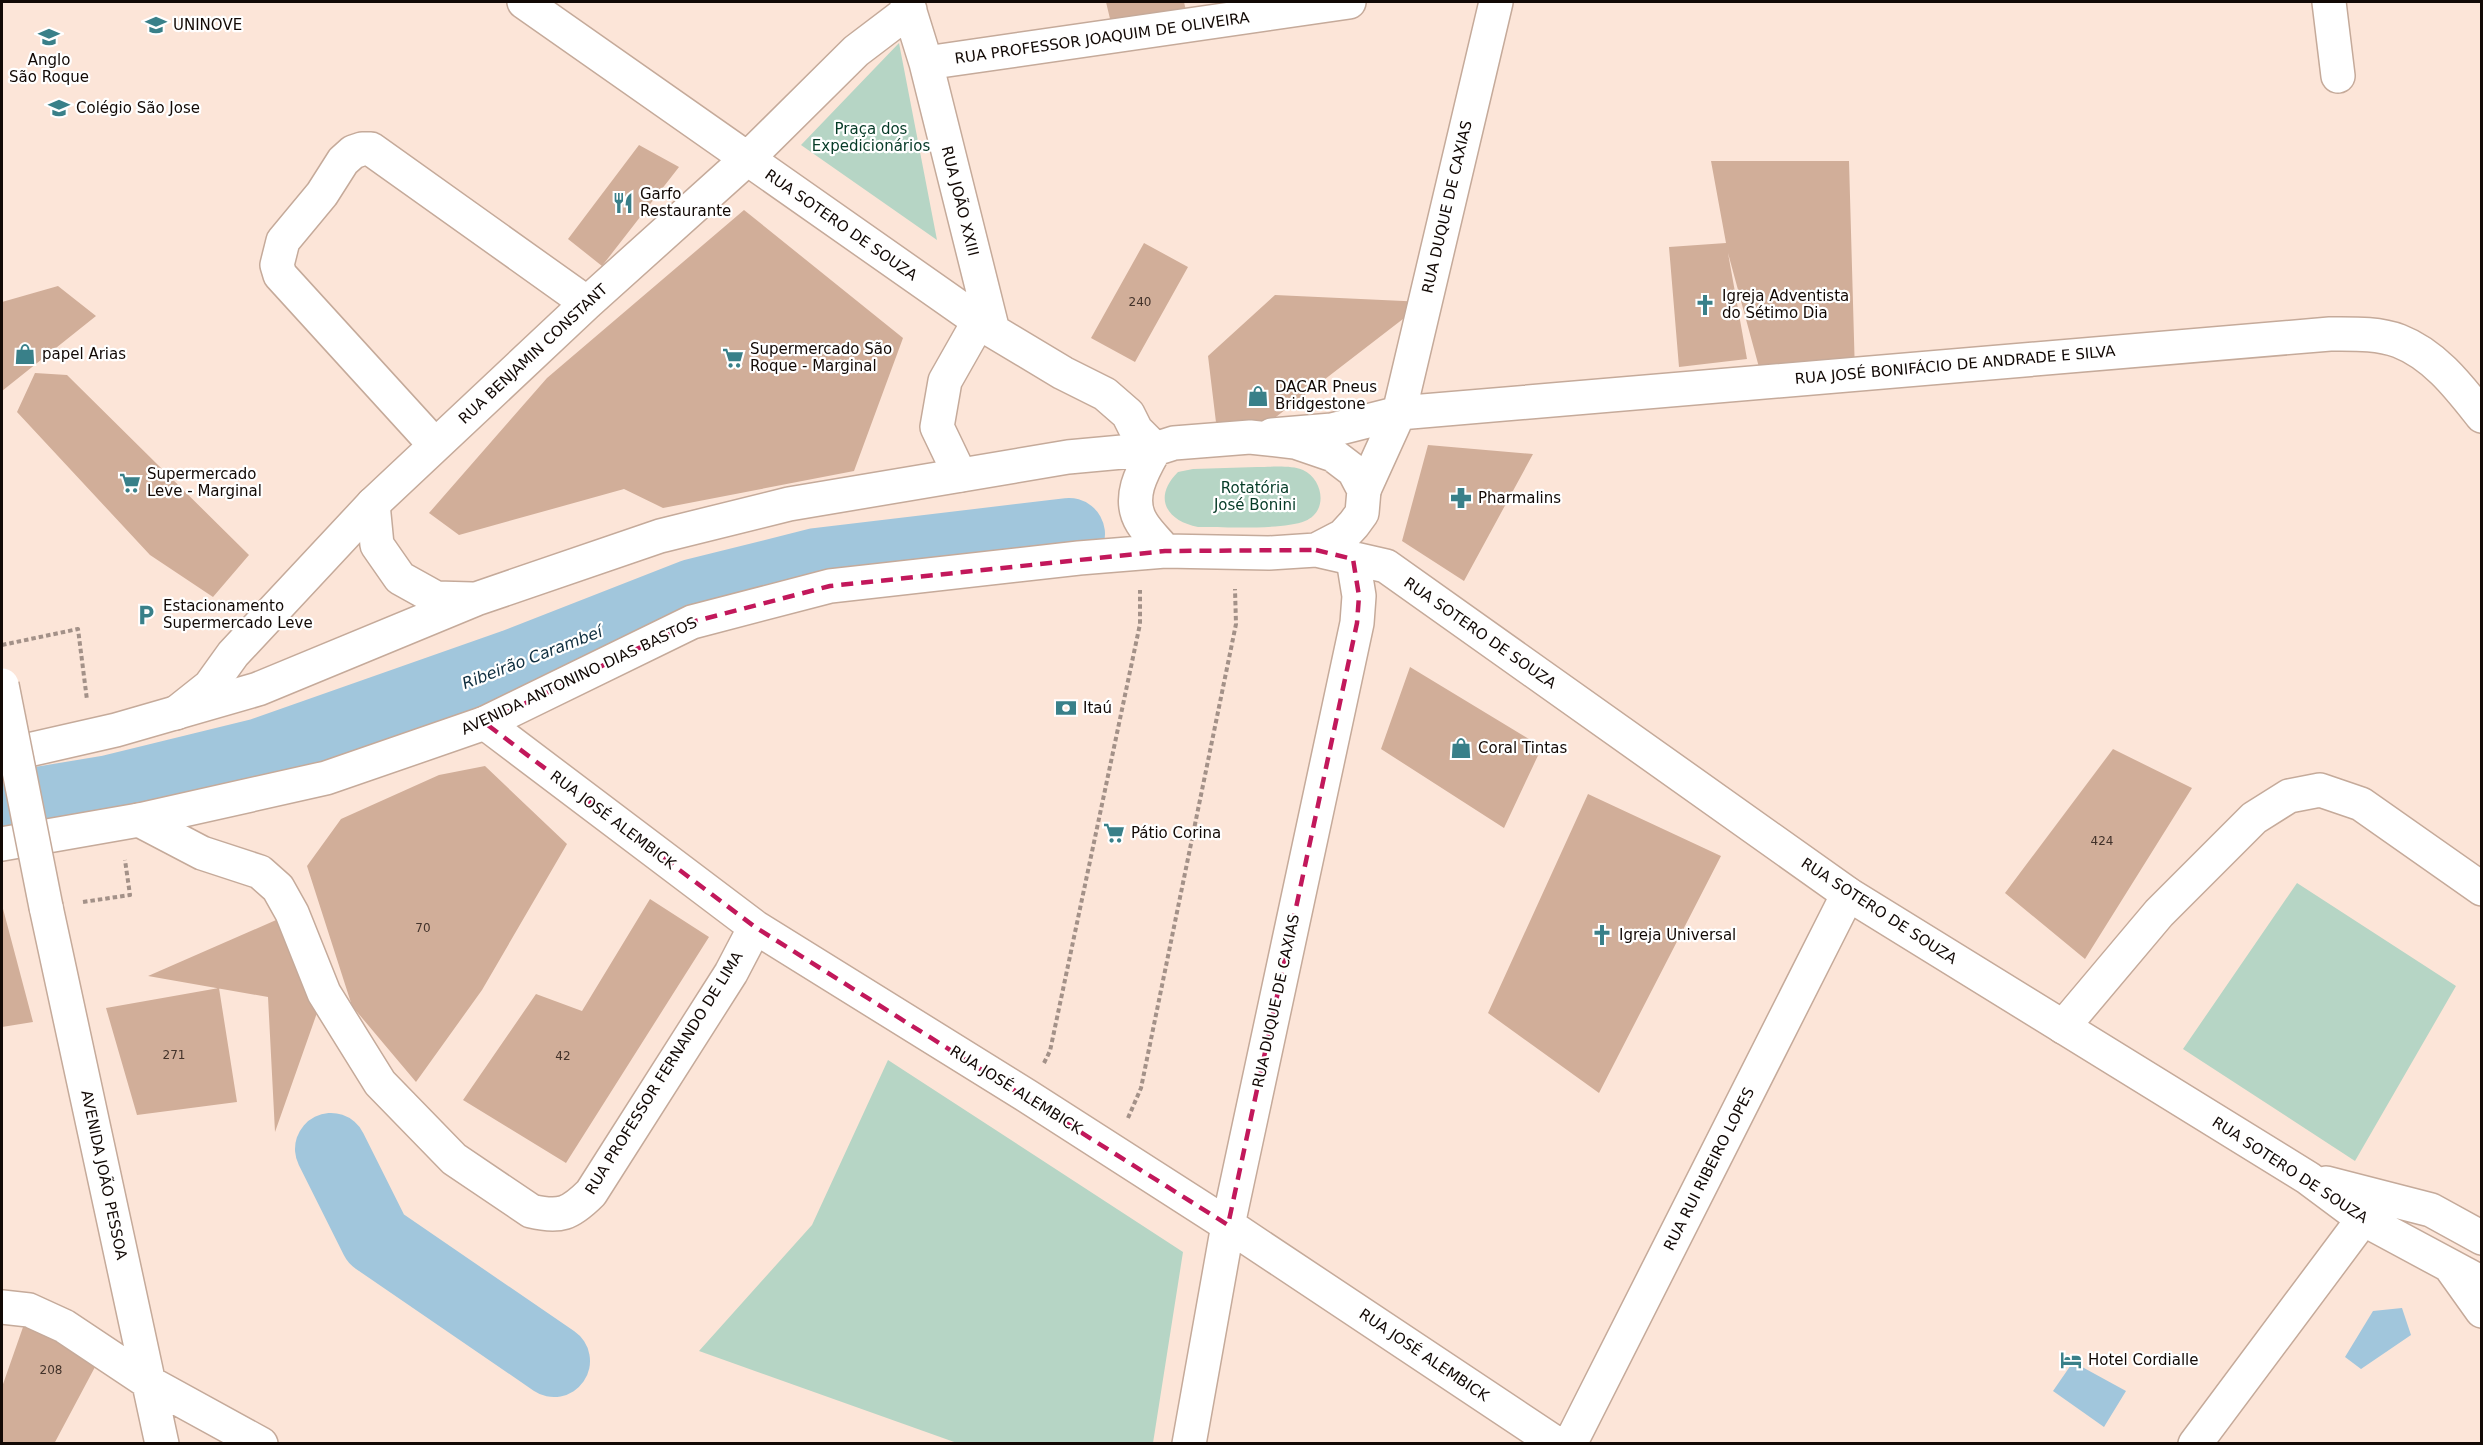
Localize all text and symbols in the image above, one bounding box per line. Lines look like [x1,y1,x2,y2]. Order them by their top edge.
street label: RUA PROFESSOR JOAQUIM DE OLIVEIRA [954,8,1251,68]
school or university icon: UNINOVE [144,13,168,37]
place label: UNINOVE [173,16,242,34]
school or university icon: Anglo São Roque [37,25,61,49]
place label: Anglo São Roque [9,51,89,86]
school or university icon: Colégio São Jose [47,96,71,120]
place label: Colégio São Jose [76,99,200,117]
street label: RUA DUQUE DE CAXIAS [1418,119,1476,295]
park label: Praça dos Expedicionários [812,120,930,155]
street label: RUA JOÃO XXIII [938,144,983,258]
street label: RUA SOTERO DE SOUZA [761,165,921,285]
place label: Garfo Restaurante [640,185,731,220]
restaurant icon: Garfo Restaurante [611,191,635,215]
street label: RUA BENJAMIN CONSTANT [455,280,612,428]
place label: Igreja Adventista do Sétimo Dia [1722,287,1849,322]
church icon: Igreja Adventista do Sétimo Dia [1693,293,1717,317]
house number: 240 [1129,295,1151,309]
place label: Supermercado São Roque - Marginal [750,340,892,375]
street label: RUA JOSÉ BONIFÁCIO DE ANDRADE E SILVA [1794,341,2117,388]
shop icon: papel Arias [13,342,37,366]
place label: papel Arias [42,345,126,363]
supermarket icon: Supermercado São Roque - Marginal [721,346,745,370]
place label: DACAR Pneus Bridgestone [1275,378,1377,413]
shop icon: DACAR Pneus Bridgestone [1246,384,1270,408]
place label: Supermercado Leve - Marginal [147,465,262,500]
supermarket icon: Supermercado Leve - Marginal [118,471,142,495]
park label: Rotatória José Bonini [1213,479,1296,514]
pharmacy icon: Pharmalins [1449,486,1473,510]
place label: Pharmalins [1478,489,1561,507]
street label: RUA SOTERO DE SOUZA [1400,573,1560,693]
place label: Estacionamento Supermercado Leve [163,597,313,632]
parking icon: Estacionamento Supermercado Leve [134,603,158,627]
street label: AVENIDA ANTONINO DIAS BASTOS [458,613,700,739]
water label: Ribeirão Carambeí [459,621,607,693]
bank icon: Itaú [1054,696,1078,720]
place label: Itaú [1083,699,1112,717]
shop icon: Coral Tintas [1449,736,1473,760]
place label: Coral Tintas [1478,739,1567,757]
street label: RUA JOSÉ ALEMBICK [547,766,681,874]
supermarket icon: Pátio Corina [1102,821,1126,845]
place label: Pátio Corina [1131,824,1221,842]
house number: 424 [2091,834,2113,848]
street label: RUA SOTERO DE SOUZA [1798,854,1961,968]
street label: RUA DUQUE DE CAXIAS [1249,913,1303,1089]
house number: 70 [415,921,431,935]
church icon: Igreja Universal [1590,923,1614,947]
place label: Igreja Universal [1619,926,1736,944]
street label: RUA PROFESSOR FERNANDO DE LIMA [581,948,747,1198]
street label: RUA JOSÉ ALEMBICK [947,1041,1087,1139]
house number: 271 [163,1048,185,1062]
house number: 42 [555,1049,571,1063]
street label: RUA RUI RIBEIRO LOPES [1660,1084,1758,1254]
street label: AVENIDA JOÃO PESSOA [77,1088,132,1262]
street label: RUA SOTERO DE SOUZA [2209,1113,2372,1227]
street label: RUA JOSÉ ALEMBICK [1356,1304,1494,1406]
hotel icon: Hotel Cordialle [2059,1348,2083,1372]
place label: Hotel Cordialle [2088,1351,2199,1369]
house number: 208 [40,1363,62,1377]

